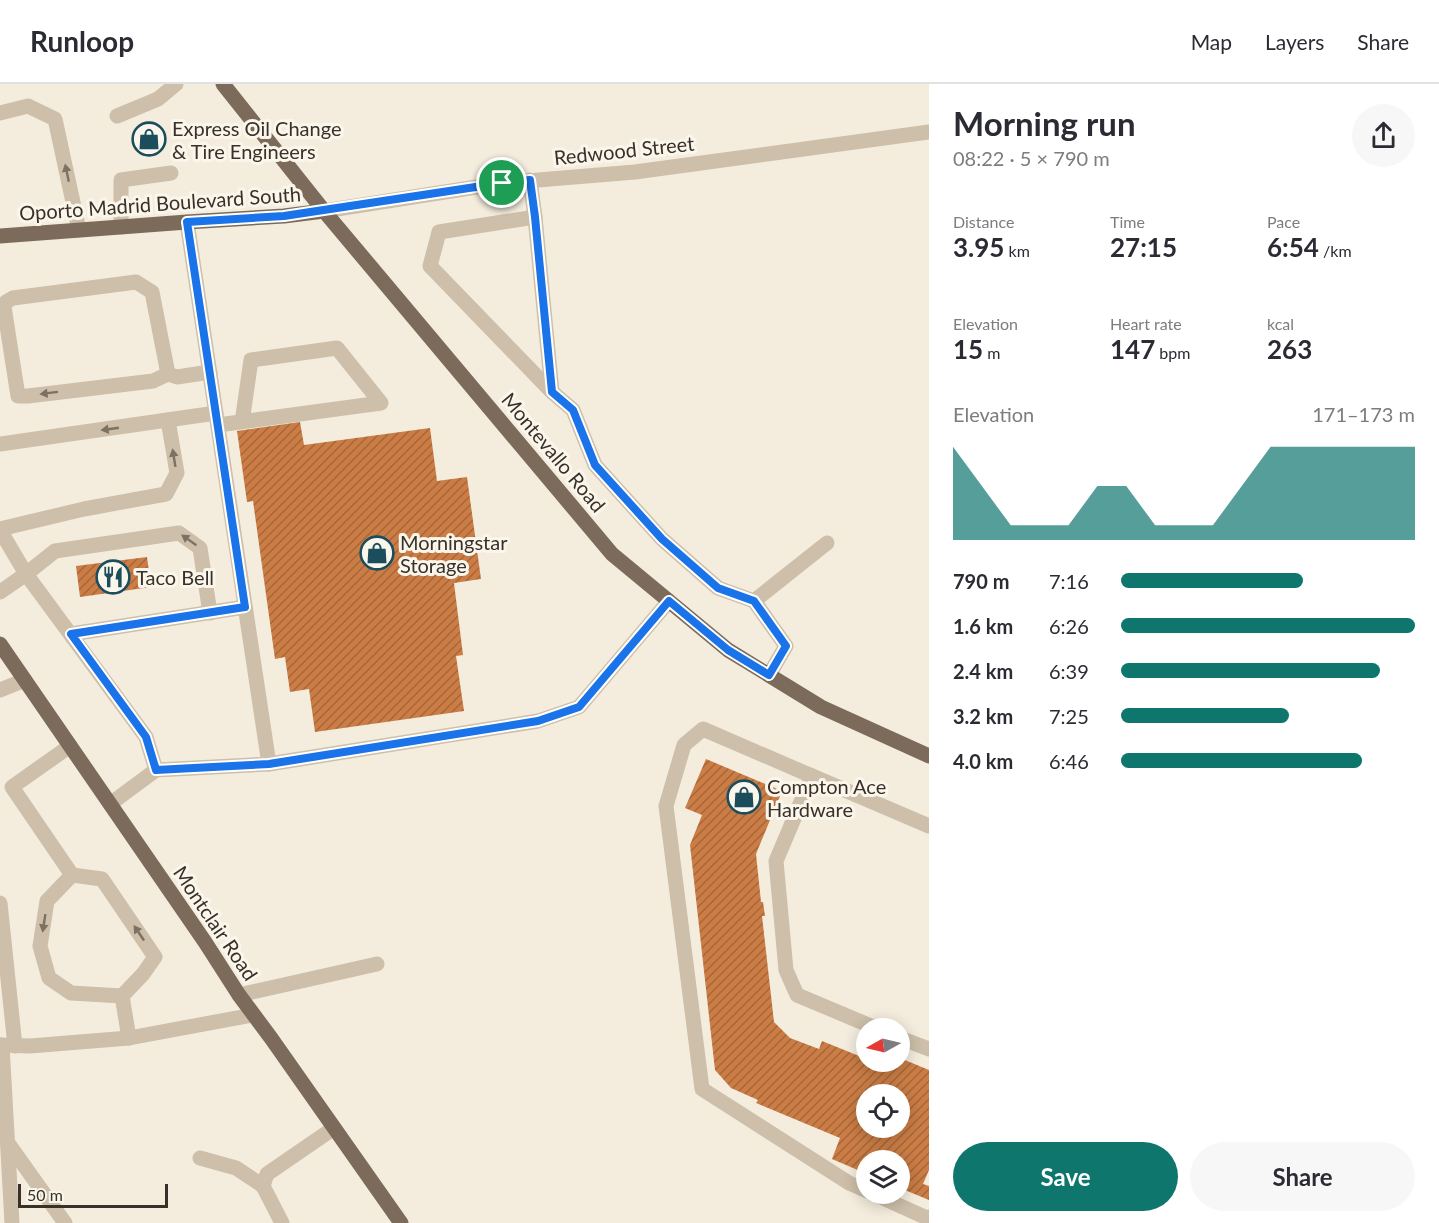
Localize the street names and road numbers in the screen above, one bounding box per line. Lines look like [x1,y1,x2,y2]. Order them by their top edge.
street label: Redwood Street [553,131,695,169]
street label: Oporto Madrid Boulevard South [18,181,302,225]
street label: Montevallo Road [497,387,611,517]
street label: Montclair Road [169,861,263,985]

